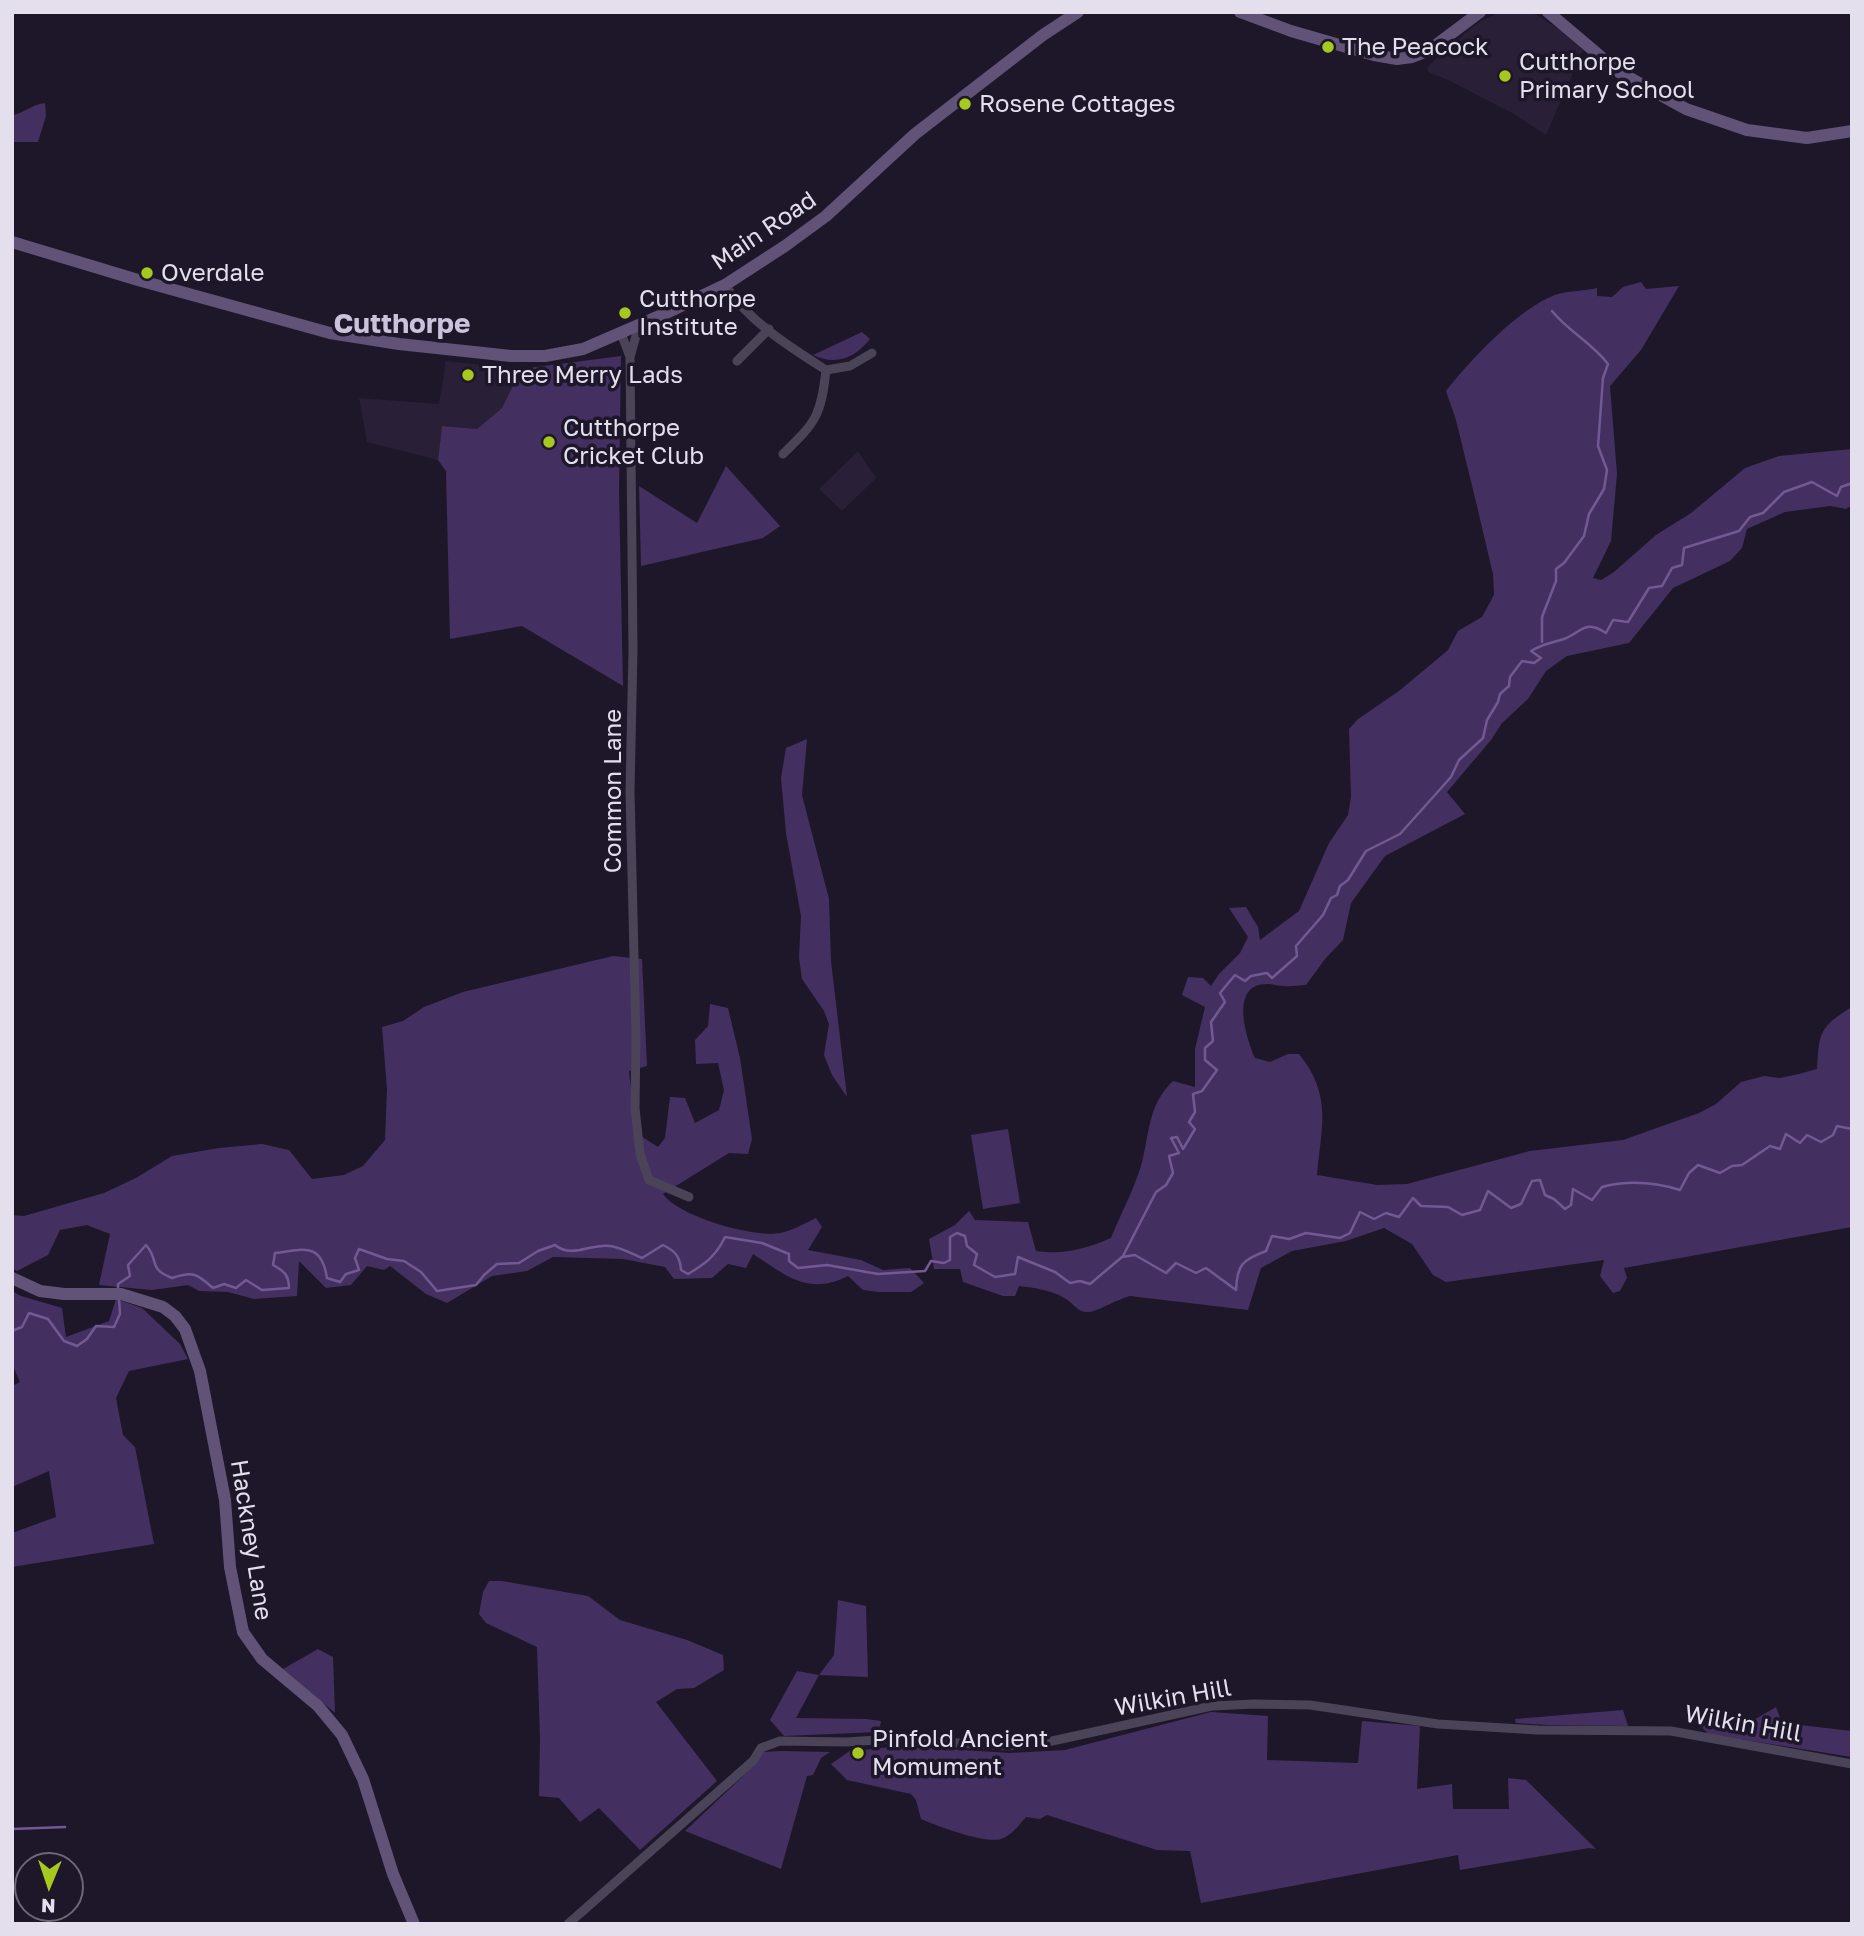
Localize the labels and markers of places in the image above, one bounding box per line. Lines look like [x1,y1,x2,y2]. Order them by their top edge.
place label: The Peacock [1342,33,1489,61]
marker: The Peacock [1320,39,1336,55]
place label: Cutthorpe Primary School [1519,48,1695,104]
marker: Cutthorpe Primary School [1497,68,1513,84]
place label: Rosene Cottages [979,90,1175,118]
marker: Rosene Cottages [957,96,973,112]
place label: Overdale [161,259,264,287]
marker: Overdale [139,265,155,281]
place label: Cutthorpe Institute [639,285,756,341]
marker: Cutthorpe Institute [617,305,633,321]
place label: Three Merry Lads [482,361,683,389]
marker: Three Merry Lads [460,367,476,383]
place label: Cutthorpe Cricket Club [563,414,704,470]
marker: Cutthorpe Cricket Club [541,434,557,450]
place label: Pinfold Ancient Momument [872,1725,1048,1781]
marker: Pinfold Ancient Momument [850,1745,866,1761]

